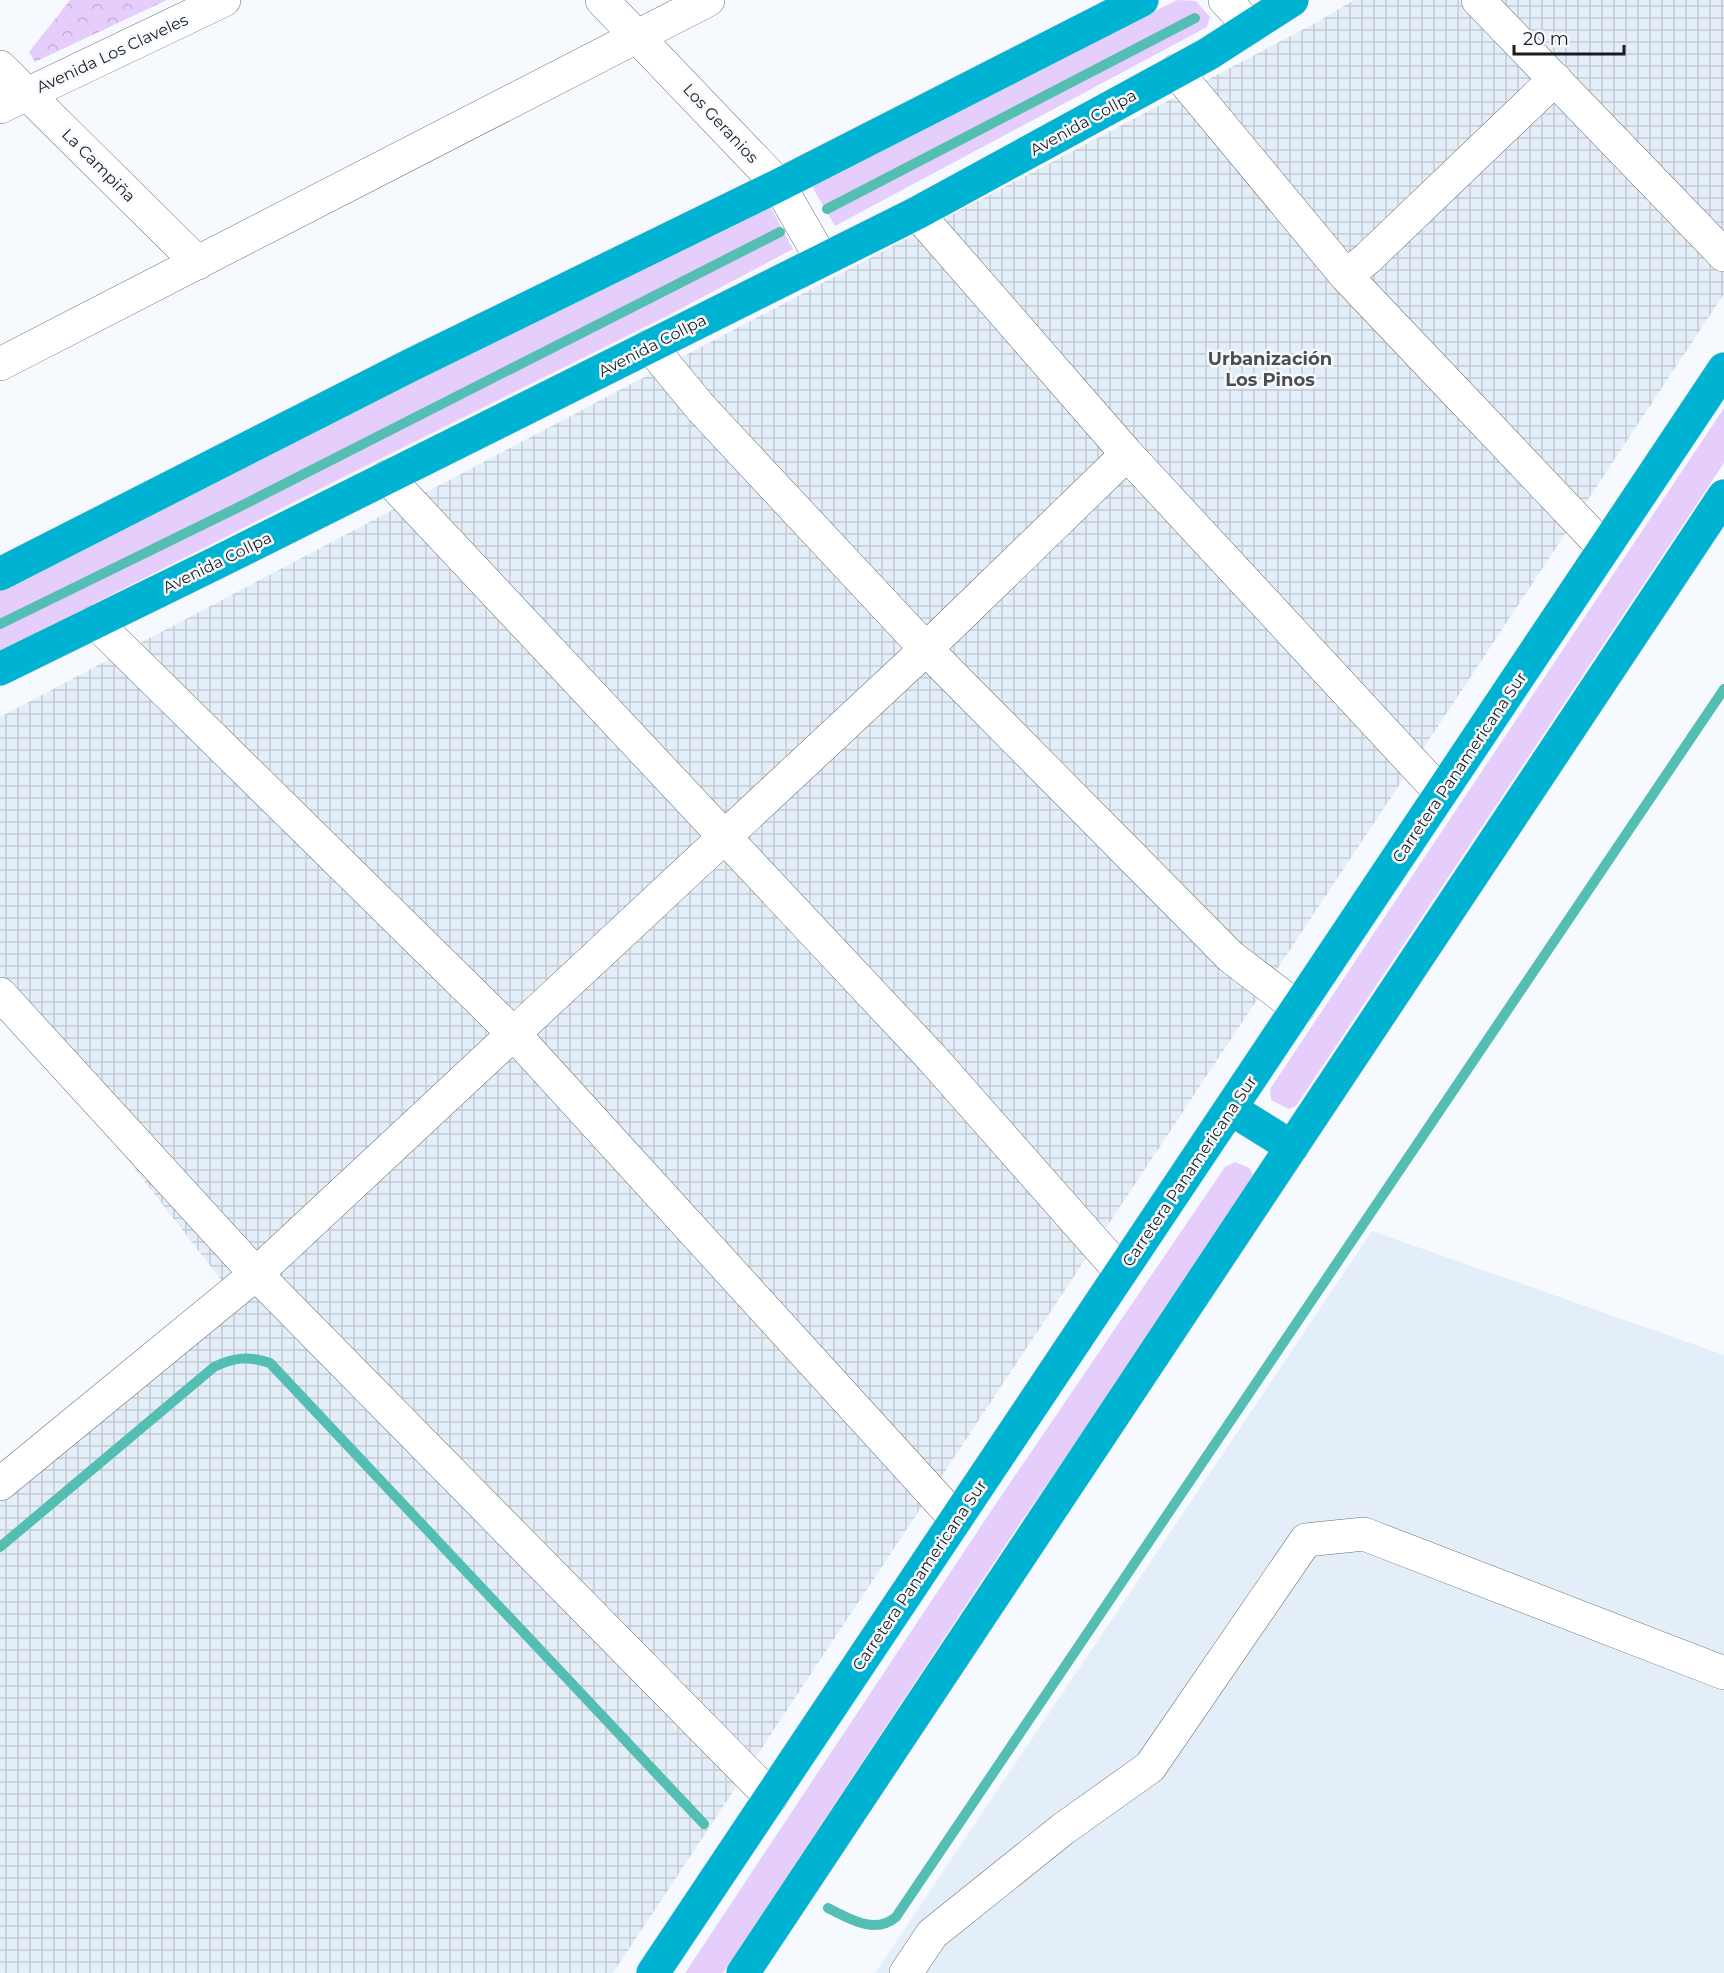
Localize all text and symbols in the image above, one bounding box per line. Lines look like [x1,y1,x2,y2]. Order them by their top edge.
street label: Avenida Los Claveles [33,10,191,97]
scale bar [1514,18,1624,56]
text: 20 m [1523,28,1569,50]
street label: Los Geranios [679,80,762,167]
street label: Avenida Collpa [1027,85,1140,159]
street label: La Campiña [58,125,139,206]
street label: Avenida Collpa [595,310,709,381]
district label: Urbanización Los Pinos [1208,348,1332,391]
street label: Avenida Collpa [160,528,275,597]
street label: Carretera Panamericana Sur [1388,668,1531,866]
street label: Carretera Panamericana Sur [1118,1072,1261,1270]
street label: Carretera Panamericana Sur [848,1476,991,1674]

